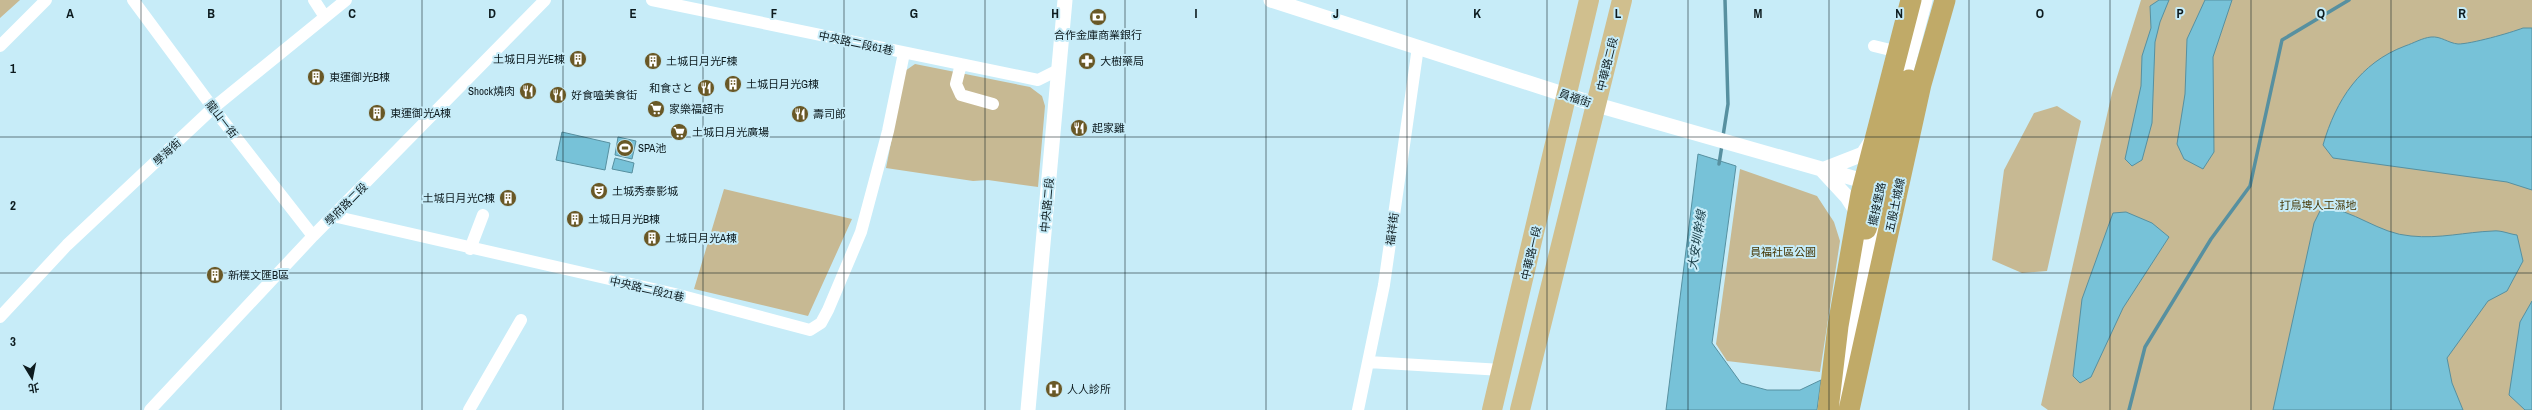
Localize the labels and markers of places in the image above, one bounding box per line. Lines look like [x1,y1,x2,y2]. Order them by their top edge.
bank icon: 合作金庫商業銀行 [1088,7,1108,27]
place label: 合作金庫商業銀行 [1054,28,1142,42]
building icon: 土城日月光E棟 [568,49,588,69]
building icon: 土城日月光F棟 [643,51,663,71]
pharmacy icon: 大樹藥局 [1077,51,1097,71]
place label: 土城日月光E棟 [493,52,565,66]
place label: 土城日月光F棟 [666,54,738,68]
place label: 大樹藥局 [1100,54,1144,68]
building icon: 東運御光B棟 [306,67,326,87]
place label: 東運御光B棟 [329,70,390,84]
building icon: 土城日月光G棟 [723,74,743,94]
place label: 土城日月光G棟 [746,77,819,91]
restaurant icon: 和食さと [696,78,716,98]
restaurant icon: Shock燒肉 [518,81,538,101]
place label: 和食さと [649,81,693,95]
place label: Shock燒肉 [468,84,515,98]
restaurant icon: 好食嗑美食街 [548,85,568,105]
place label: 好食嗑美食街 [571,88,637,102]
supermarket icon: 家樂福超市 [646,99,666,119]
place label: 家樂福超市 [669,102,724,116]
building icon: 東運御光A棟 [367,103,387,123]
restaurant icon: 壽司郎 [790,104,810,124]
place label: 東運御光A棟 [390,106,451,120]
place label: 壽司郎 [813,107,846,121]
restaurant icon: 起家雞 [1069,118,1089,138]
place label: 起家雞 [1092,121,1125,135]
supermarket icon: 土城日月光廣場 [669,122,689,142]
place label: 土城日月光廣場 [692,125,769,139]
sports icon: SPA池 [615,138,635,158]
place label: SPA池 [638,141,666,155]
theatre icon: 土城秀泰影城 [589,181,609,201]
place label: 土城秀泰影城 [612,184,678,198]
building icon: 土城日月光C棟 [498,188,518,208]
place label: 土城日月光C棟 [422,191,495,205]
building icon: 土城日月光B棟 [565,209,585,229]
place label: 土城日月光B棟 [588,212,660,226]
building icon: 土城日月光A棟 [642,228,662,248]
place label: 土城日月光A棟 [665,231,737,245]
building icon: 新樸文匯B區 [205,265,225,285]
place label: 新樸文匯B區 [228,268,289,282]
hospital icon: 人人診所 [1044,379,1064,399]
place label: 人人診所 [1067,382,1111,396]

